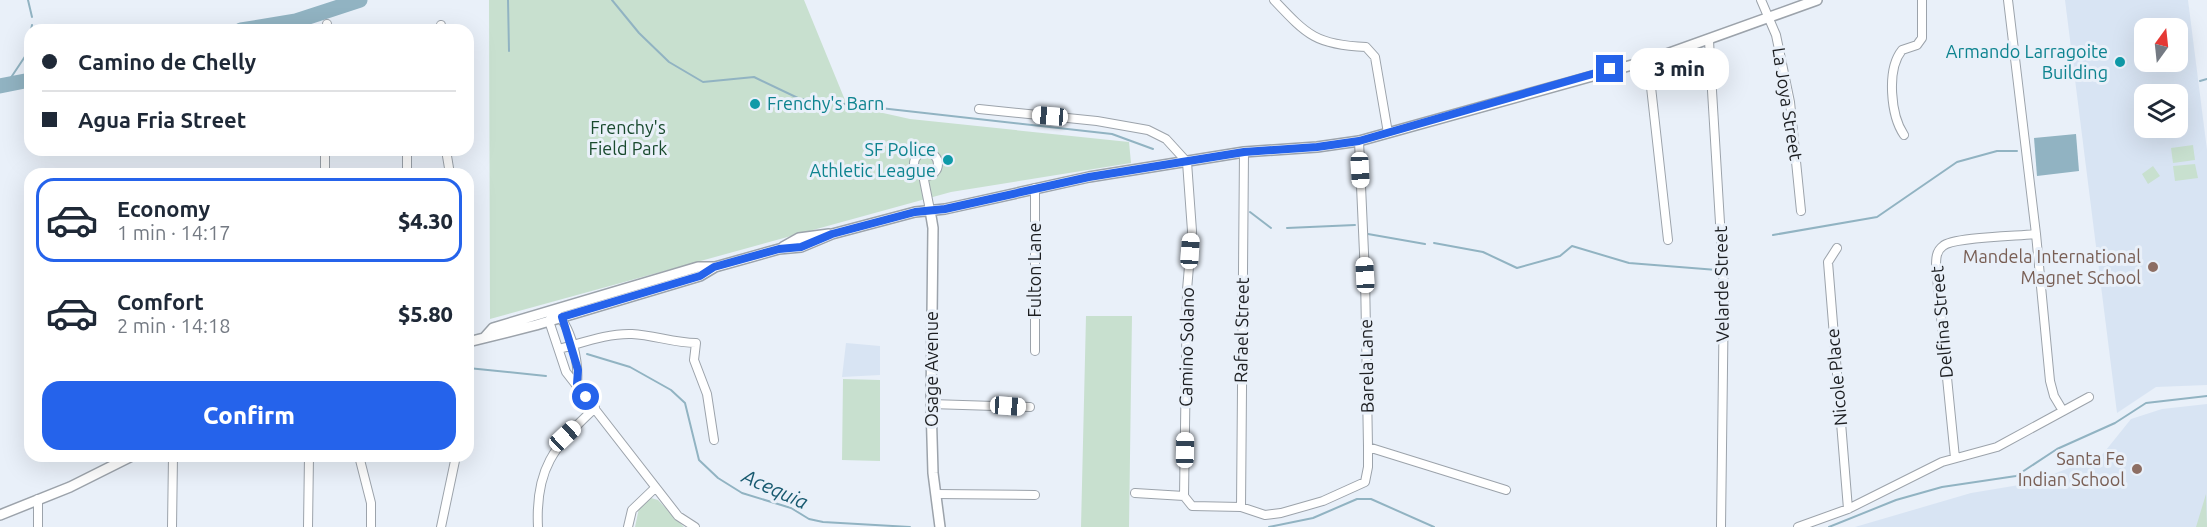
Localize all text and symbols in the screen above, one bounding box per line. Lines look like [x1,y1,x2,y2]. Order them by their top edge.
north arrow [2134,18,2188,72]
map controls [2134,18,2188,138]
place label: Armando Larragoite Building [1946,41,2108,82]
street label: La Joya Street [1769,46,1807,162]
callout: 3 min [1631,48,1730,90]
text: Camino de Chelly [78,49,256,74]
route end [1596,55,1623,82]
marker: Armando Larragoite Building [2113,55,2127,69]
text: 3 min [1654,57,1705,80]
button: layers [2134,84,2188,138]
place label: Frenchy's Barn [767,93,884,113]
marker: Frenchy's Barn [748,97,762,111]
car [1031,105,1069,127]
text: Agua Fria Street [78,107,246,132]
park label: Frenchy's Field Park [589,117,667,158]
place label: SF Police Athletic League [809,139,936,180]
car [1350,152,1370,188]
marker: SF Police Athletic League [941,153,955,167]
icon: car [45,193,99,247]
text: Economy [117,196,210,221]
text: $4.30 [398,208,453,233]
text: 1 min · 14:17 [117,221,231,244]
street label: Fulton Lane [1024,223,1044,317]
street label: Velarde Street [1710,226,1732,342]
car [1180,232,1200,270]
place label: Mandela International Magnet School [1963,246,2141,287]
car [1355,257,1375,293]
marker: Mandela International Magnet School [2146,260,2160,274]
street label: Delfina Street [1926,265,1956,379]
street label: Rafael Street [1230,277,1252,383]
icon: car [45,286,99,340]
street label: Camino Solano [1175,287,1197,407]
text: Comfort [117,289,204,314]
text: $5.80 [398,301,453,326]
street label: Osage Avenue [921,311,941,427]
text: 2 min · 14:18 [117,314,231,337]
street label: Barela Lane [1355,319,1377,413]
street label: Nicole Place [1822,327,1850,427]
button: Confirm [42,381,456,450]
route start [572,383,599,410]
car [989,396,1027,416]
car [546,417,584,455]
car [1176,432,1194,468]
place label: Santa Fe Indian School [2018,448,2125,489]
marker: Santa Fe Indian School [2130,462,2144,476]
water label: Acequia [738,463,812,513]

